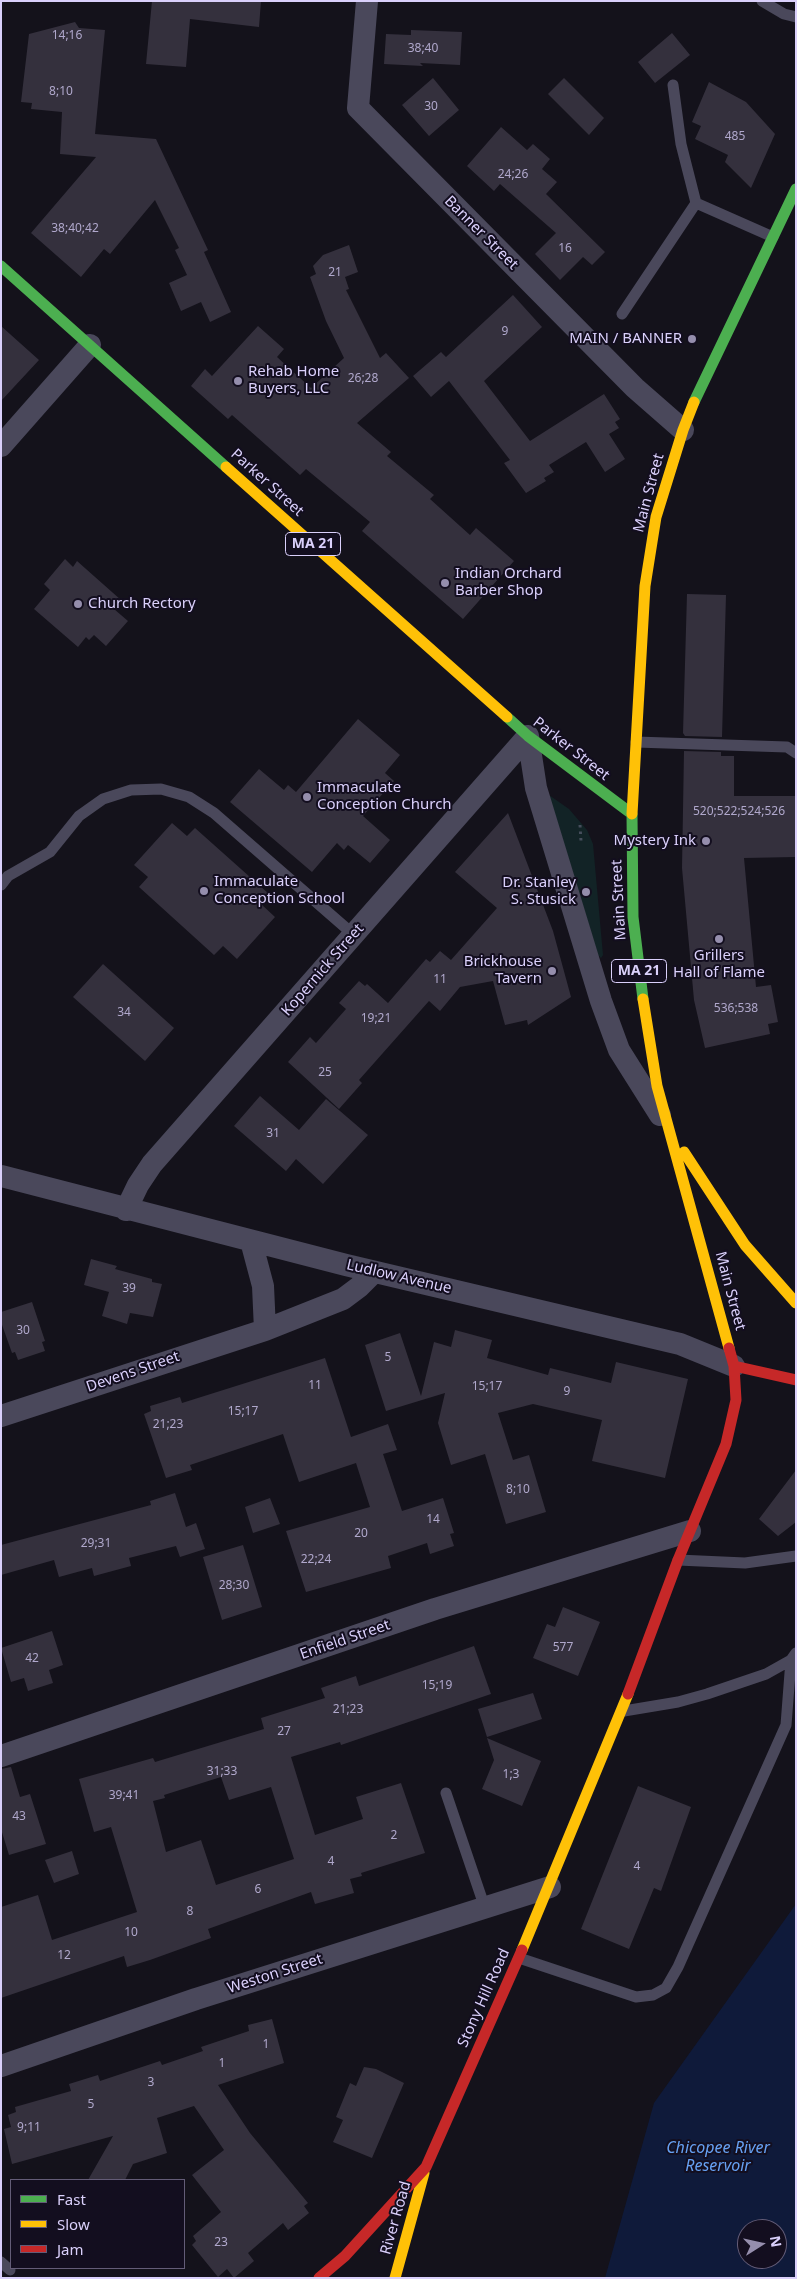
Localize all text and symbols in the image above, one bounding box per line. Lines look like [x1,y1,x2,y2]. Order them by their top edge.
house number: 14;16 [52,29,82,43]
house number: 38;40 [408,42,438,56]
house number: 8;10 [49,85,73,99]
house number: 30 [424,100,438,114]
house number: 485 [725,130,745,144]
house number: 24;26 [498,168,528,182]
street label: Banner Street [440,192,522,274]
house number: 38;40;42 [51,222,99,236]
house number: 16 [558,242,572,256]
house number: 21 [328,266,342,280]
house number: 9 [502,325,508,339]
place label: MAIN / BANNER [569,330,682,348]
marker: MAIN / BANNER [686,333,698,345]
place label: Rehab Home Buyers, LLC [248,363,339,398]
house number: 26;28 [348,372,378,386]
marker: Rehab Home Buyers, LLC [232,375,244,387]
street label: Parker Street [227,445,307,521]
street label: Main Street [630,452,668,534]
road number: MA 21 [286,532,340,556]
place label: Indian Orchard Barber Shop [455,565,562,600]
marker: Indian Orchard Barber Shop [439,577,451,589]
place label: Church Rectory [88,595,196,613]
marker: Church Rectory [72,598,84,610]
street label: Parker Street [529,714,613,784]
place label: Immaculate Conception Church [317,779,452,814]
marker: Immaculate Conception Church [301,791,313,803]
house number: 520;522;524;526 [693,805,785,819]
place label: Mystery Ink [614,832,696,850]
marker: Mystery Ink [700,835,712,847]
street label: Main Street [608,859,630,941]
place label: Immaculate Conception School [214,873,345,908]
place label: Dr. Stanley S. Stusick [502,874,576,909]
marker: Immaculate Conception School [198,885,210,897]
marker: Dr. Stanley S. Stusick [580,886,592,898]
street label: Kopernick Street [278,920,368,1020]
marker: Grillers Hall of Flame [713,933,725,945]
place label: Grillers Hall of Flame [673,947,765,982]
place label: Brickhouse Tavern [464,953,542,988]
road number: MA 21 [612,959,666,982]
marker: Brickhouse Tavern [546,965,558,977]
house number: 11 [433,973,447,987]
house number: 536;538 [714,1002,758,1016]
house number: 34 [117,1006,131,1020]
house number: 19;21 [361,1012,391,1026]
house number: 25 [318,1066,332,1080]
house number: 31 [266,1127,280,1141]
street label: Main Street [711,1250,749,1332]
street label: Ludlow Avenue [345,1256,453,1298]
house number: 39 [122,1282,136,1296]
house number: 30 [16,1324,30,1338]
street label: Devens Street [84,1348,182,1396]
house number: 5 [385,1351,391,1365]
house number: 11 [308,1379,322,1393]
house number: 15;17 [472,1380,502,1394]
house number: 9 [564,1385,570,1399]
house number: 15;17 [228,1405,258,1419]
house number: 21;23 [153,1418,183,1432]
house number: 8;10 [506,1483,530,1497]
house number: 14 [426,1513,440,1527]
house number: 20 [354,1527,368,1541]
house number: 29;31 [81,1537,111,1551]
house number: 22;24 [301,1553,331,1567]
house number: 28;30 [219,1579,249,1593]
street label: Enfield Street [298,1616,392,1664]
house number: 577 [553,1641,573,1655]
house number: 42 [25,1652,39,1666]
house number: 15;19 [422,1679,452,1693]
house number: 21;23 [333,1703,363,1717]
house number: 27 [277,1725,291,1739]
house number: 31;33 [207,1765,237,1779]
house number: 1;3 [503,1768,519,1782]
house number: 39;41 [109,1789,139,1803]
house number: 43 [12,1810,26,1824]
house number: 2 [391,1829,397,1843]
house number: 4 [328,1855,334,1869]
house number: 4 [634,1860,640,1874]
house number: 6 [255,1883,261,1897]
house number: 8 [187,1905,193,1919]
house number: 10 [124,1926,138,1940]
street label: Stony Hill Road [454,1946,514,2050]
house number: 12 [57,1949,71,1963]
street label: Weston Street [225,1950,325,1998]
house number: 1 [263,2038,269,2052]
house number: 1 [219,2057,225,2071]
house number: 3 [148,2076,154,2090]
house number: 5 [88,2098,94,2112]
house number: 9;11 [17,2121,41,2135]
water label: Chicopee River Reservoir [666,2138,770,2176]
legend [10,2179,185,2269]
street label: River Road [377,2179,415,2257]
text: Fast [57,2189,86,2209]
text: Slow [57,2214,90,2234]
north arrow [737,2219,787,2269]
text: N [766,2234,787,2249]
house number: 23 [214,2236,228,2250]
text: Jam [57,2239,84,2259]

